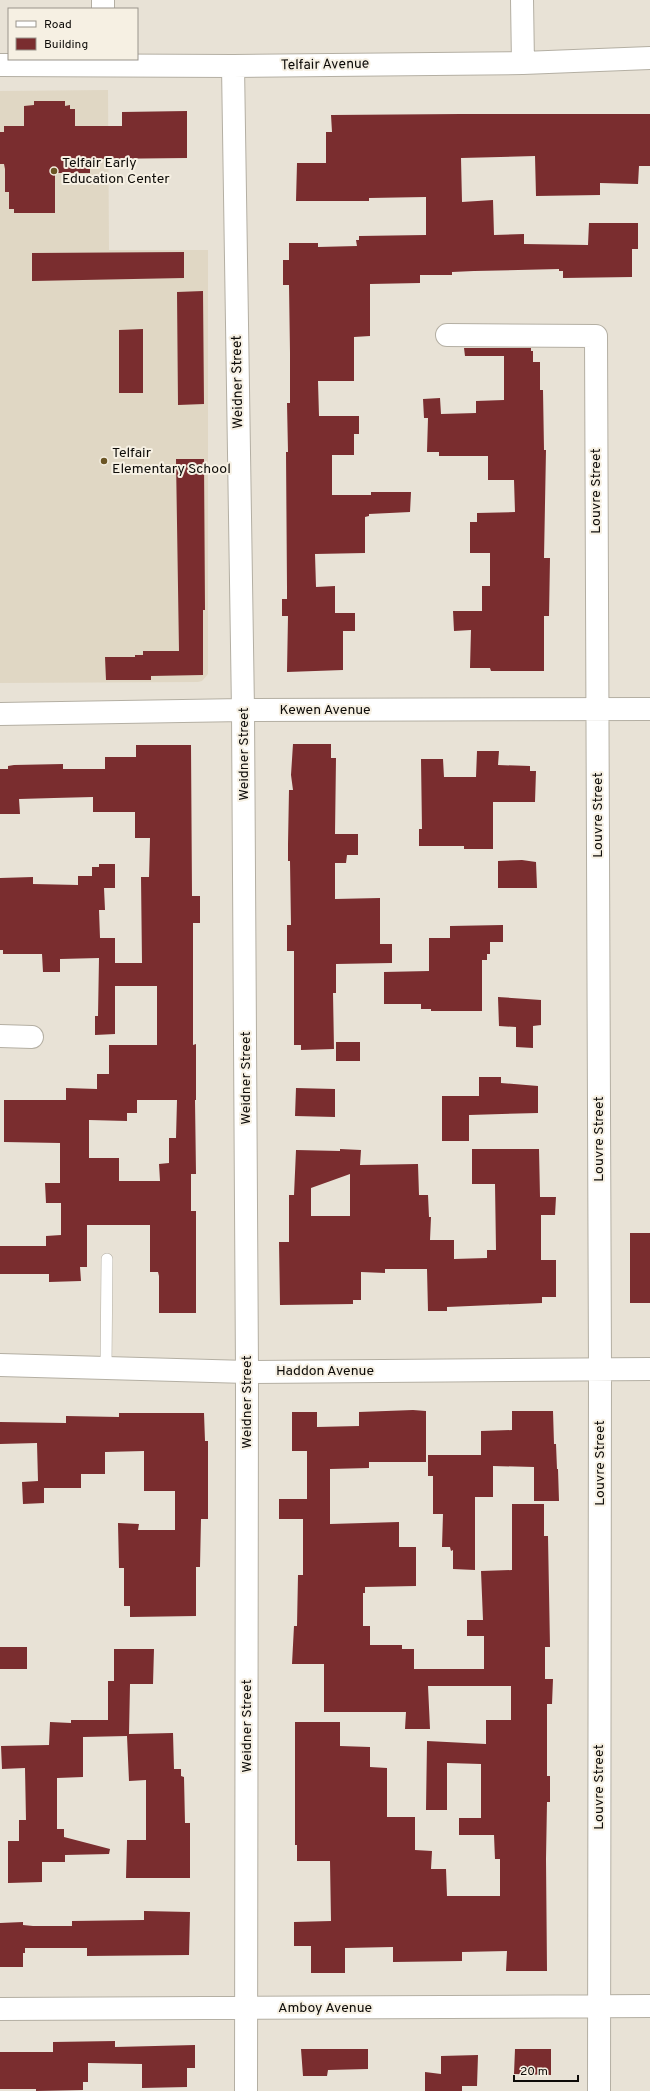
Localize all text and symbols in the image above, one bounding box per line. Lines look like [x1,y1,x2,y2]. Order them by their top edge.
legend [8,8,138,60]
text: Road [44,17,72,33]
text: Building [44,37,88,53]
street label: Telfair Avenue [281,56,369,74]
place label: Telfair Early Education Center [62,155,170,188]
marker: Telfair Early Education Center [49,166,59,176]
street label: Weidner Street [229,335,247,429]
place label: Telfair Elementary School [112,445,231,478]
street label: Louvre Street [588,448,605,534]
marker: Telfair Elementary School [99,456,109,466]
street label: Kewen Avenue [279,702,371,719]
street label: Weidner Street [236,707,253,801]
street label: Louvre Street [590,772,607,858]
street label: Weidner Street [238,1031,255,1125]
street label: Louvre Street [591,1096,608,1182]
street label: Weidner Street [239,1355,256,1449]
street label: Haddon Avenue [276,1363,374,1380]
street label: Louvre Street [592,1420,609,1506]
street label: Weidner Street [239,1679,256,1773]
street label: Louvre Street [591,1744,608,1830]
street label: Amboy Avenue [278,2000,372,2017]
scale bar [514,2057,578,2083]
text: 20 m [520,2064,548,2080]

